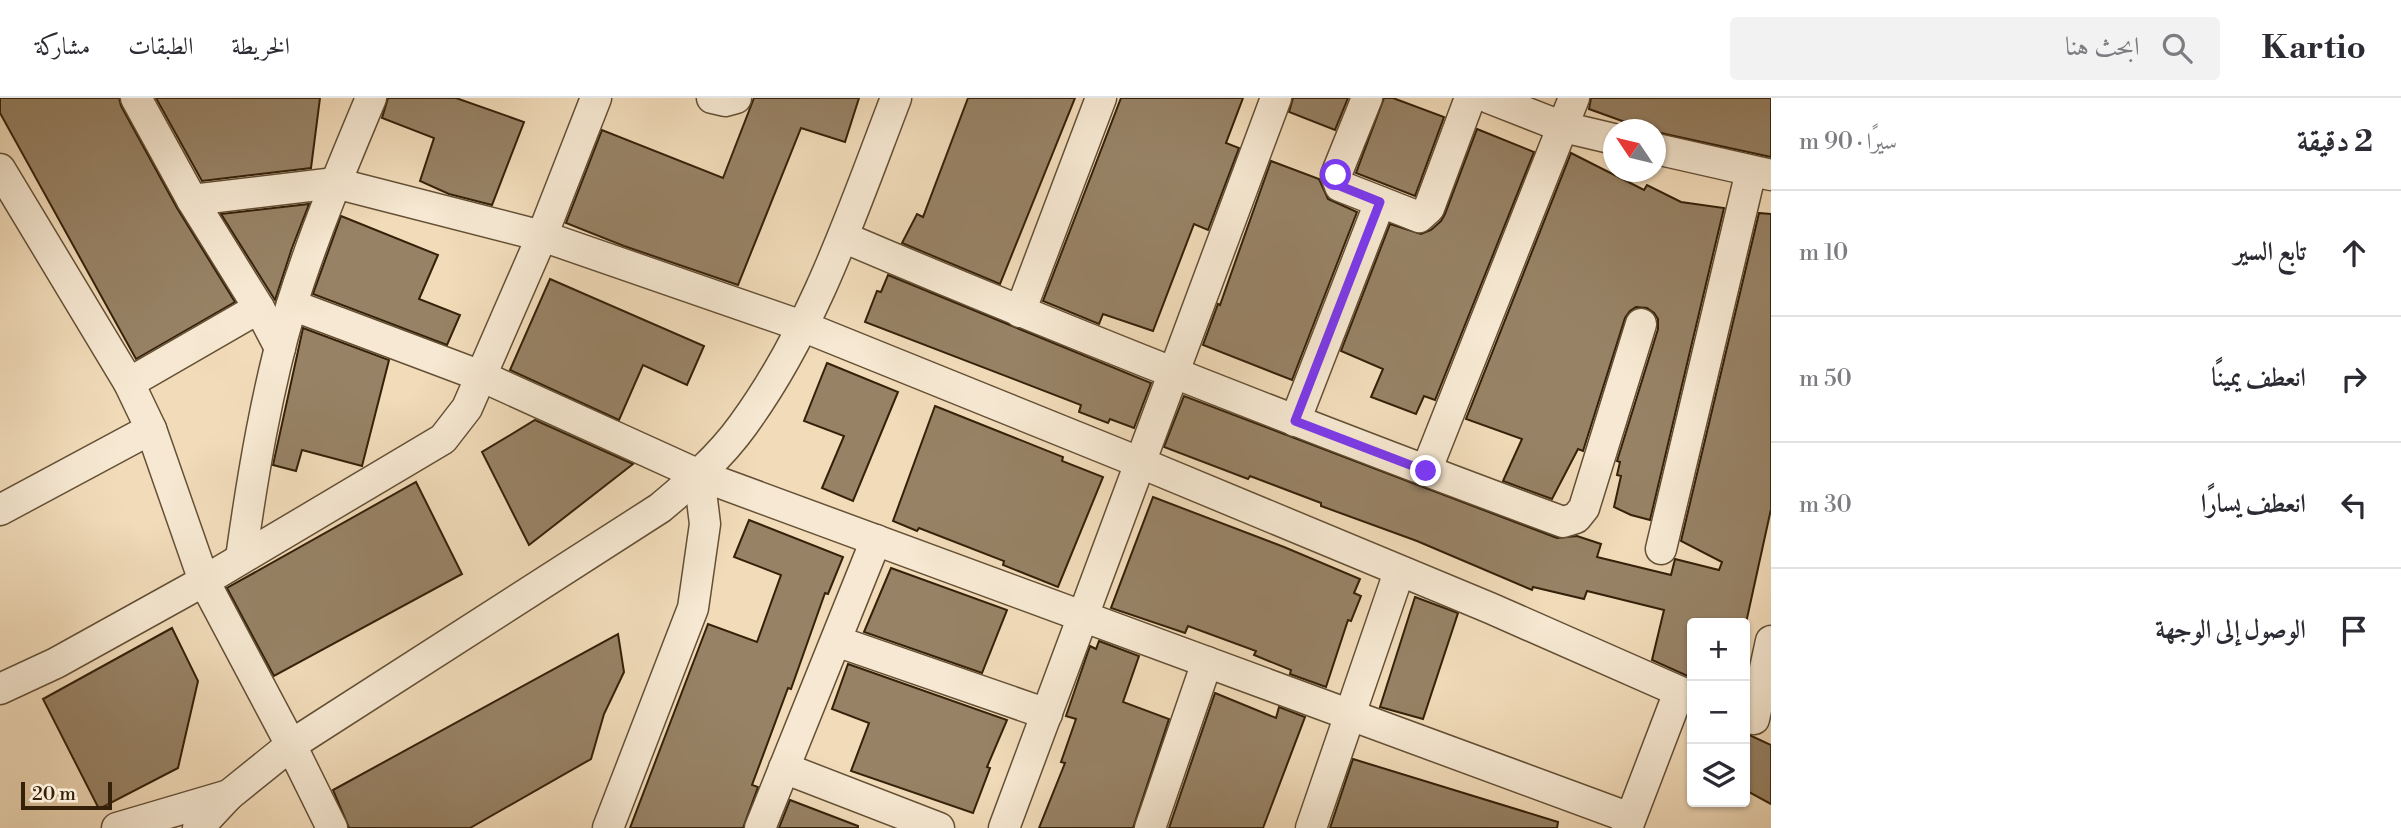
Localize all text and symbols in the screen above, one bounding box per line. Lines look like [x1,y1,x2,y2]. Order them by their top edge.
search box [1730,17,2220,80]
text: Kartio [2262,28,2366,69]
icon: search [2158,29,2196,67]
text: ابحث هنا [2065,31,2140,63]
text: مشاركة [35,32,90,62]
text: الطبقات [128,32,194,62]
text: الخريطة [232,32,290,62]
north arrow [1603,119,1666,182]
text: 2 دقيقة [2297,123,2373,161]
text: سيرًا · 90 m [1799,128,1897,156]
route start [1320,159,1351,190]
icon: ahead [2335,234,2373,272]
text: تابع السير [2234,236,2306,268]
text: 10 m [1799,239,1848,267]
icon: right [2335,360,2373,398]
text: انعطف يمينًا [2211,362,2306,394]
text: 50 m [1799,365,1852,393]
route end [1410,455,1441,486]
icon: left [2335,486,2373,524]
text: انعطف يسارًا [2201,488,2306,520]
text: 30 m [1799,491,1852,519]
icon: arrive [2335,612,2373,650]
text: الوصول إلى الوجهة [2155,614,2306,646]
map controls [1687,618,1750,807]
button: + [1687,618,1750,681]
button: − [1687,681,1750,744]
button: layers [1687,744,1750,807]
scale bar [21,779,112,811]
text: 20 m [32,782,76,806]

